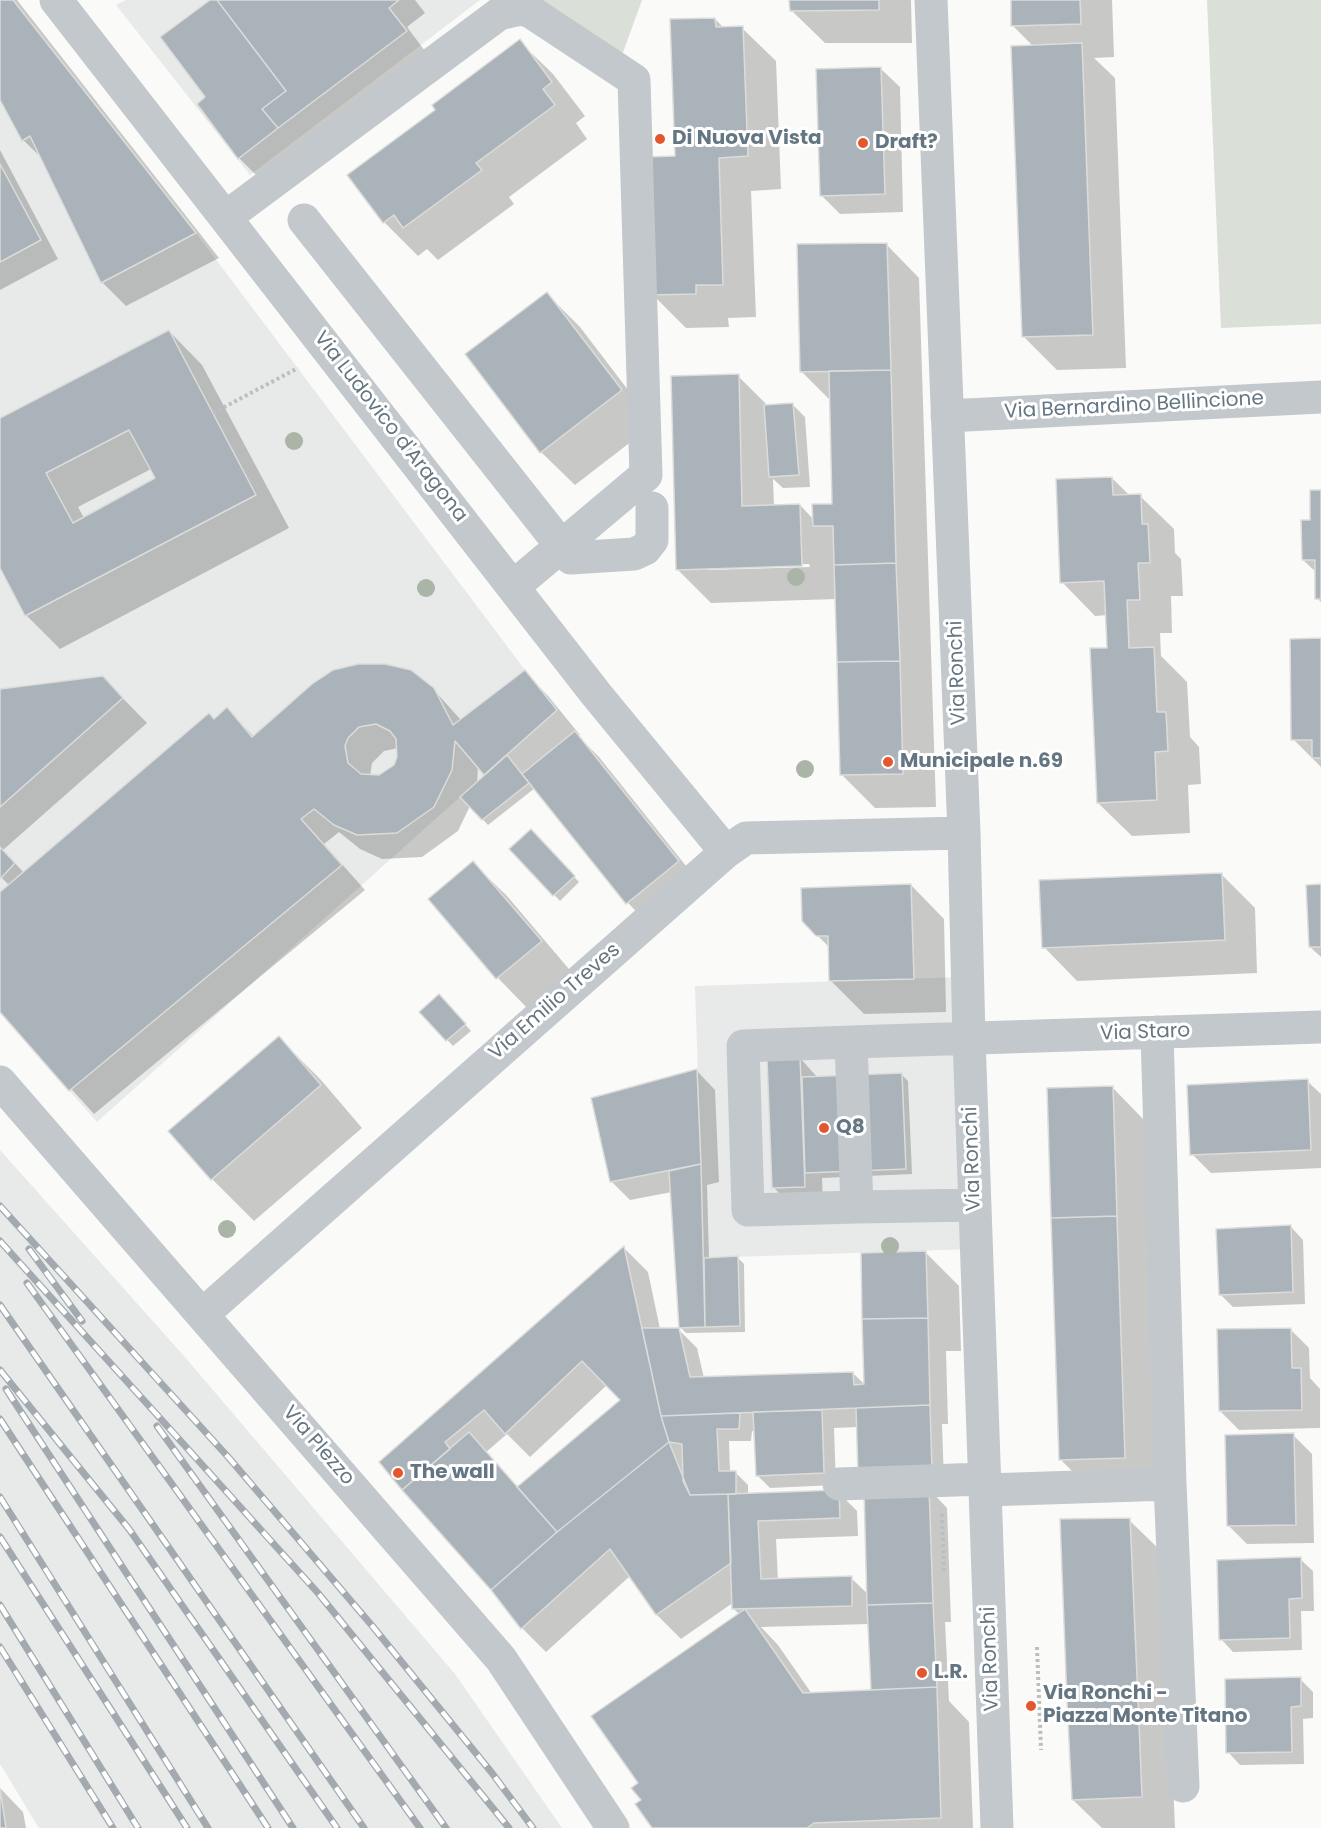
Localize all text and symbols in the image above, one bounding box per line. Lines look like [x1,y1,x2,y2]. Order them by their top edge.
place label: Di Nuova Vista [672,127,822,151]
place label: Draft? [875,131,938,155]
marker: Di Nuova Vista [653,132,667,146]
marker: Draft? [856,136,870,150]
street label: Via Ludovico d'Aragona [308,327,472,527]
street label: Via Bernardino Bellincione [1004,387,1264,425]
street label: Via Ronchi [944,620,972,726]
place label: Municipale n.69 [900,750,1063,774]
marker: Municipale n.69 [881,755,895,769]
street label: Via Emilio Treves [485,939,625,1065]
street label: Via Staro [1100,1019,1190,1047]
street label: Via Ronchi [959,1106,987,1212]
place label: Q8 [836,1116,865,1140]
marker: Q8 [817,1121,831,1135]
street label: Via Plezzo [277,1401,359,1491]
place label: The wall [410,1461,495,1485]
marker: The wall [391,1466,405,1480]
street label: Via Ronchi [977,1606,1005,1712]
place label: L.R. [934,1661,968,1685]
marker: L.R. [915,1666,929,1680]
place label: Via Ronchi - Piazza Monte Titano [1043,1682,1248,1729]
marker: Via Ronchi - Piazza Monte Titano [1024,1699,1038,1713]

